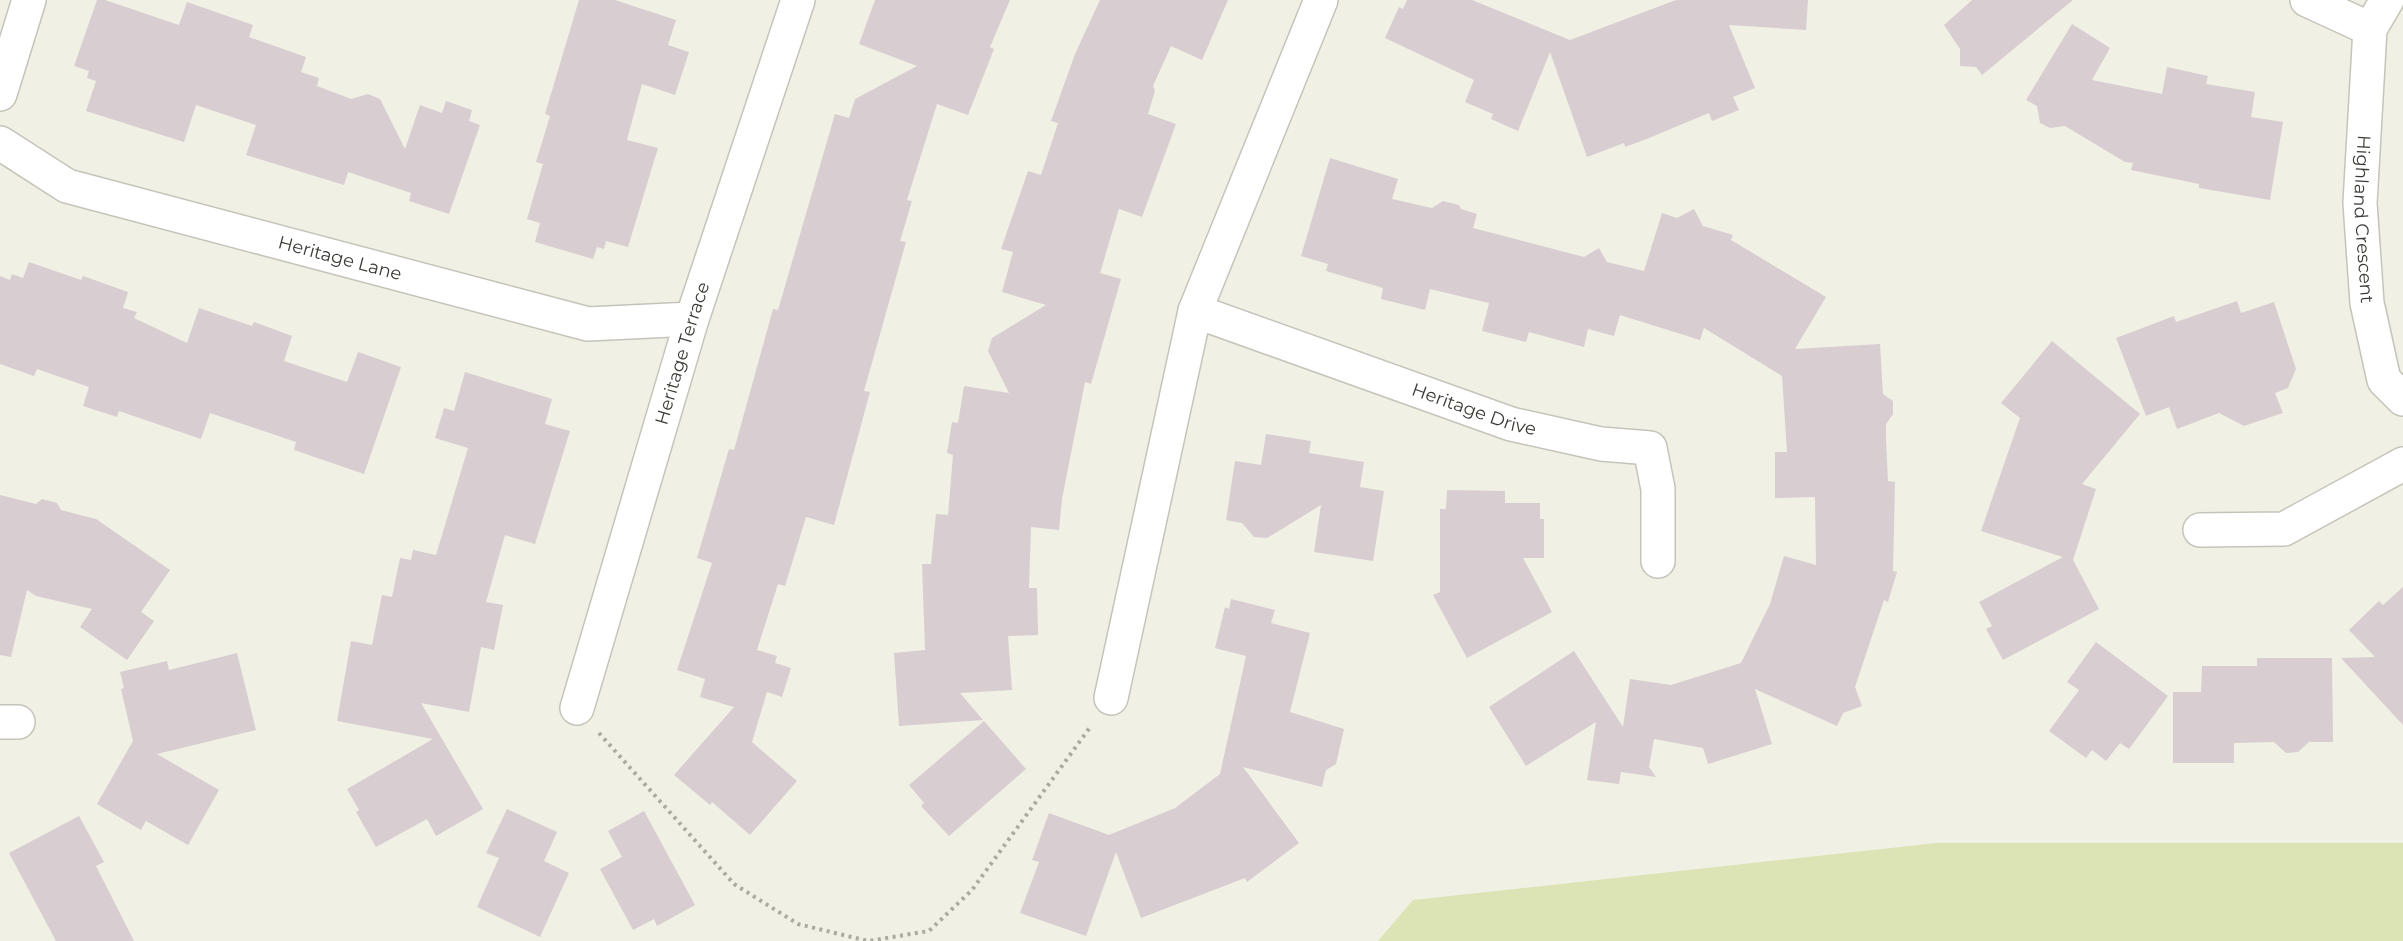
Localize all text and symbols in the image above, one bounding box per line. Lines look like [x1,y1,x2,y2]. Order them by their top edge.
street label: Highland Crescent [2349,134,2378,304]
street label: Heritage Lane [276,231,404,285]
street label: Heritage Terrace [650,279,715,427]
street label: Heritage Drive [1409,378,1538,440]

